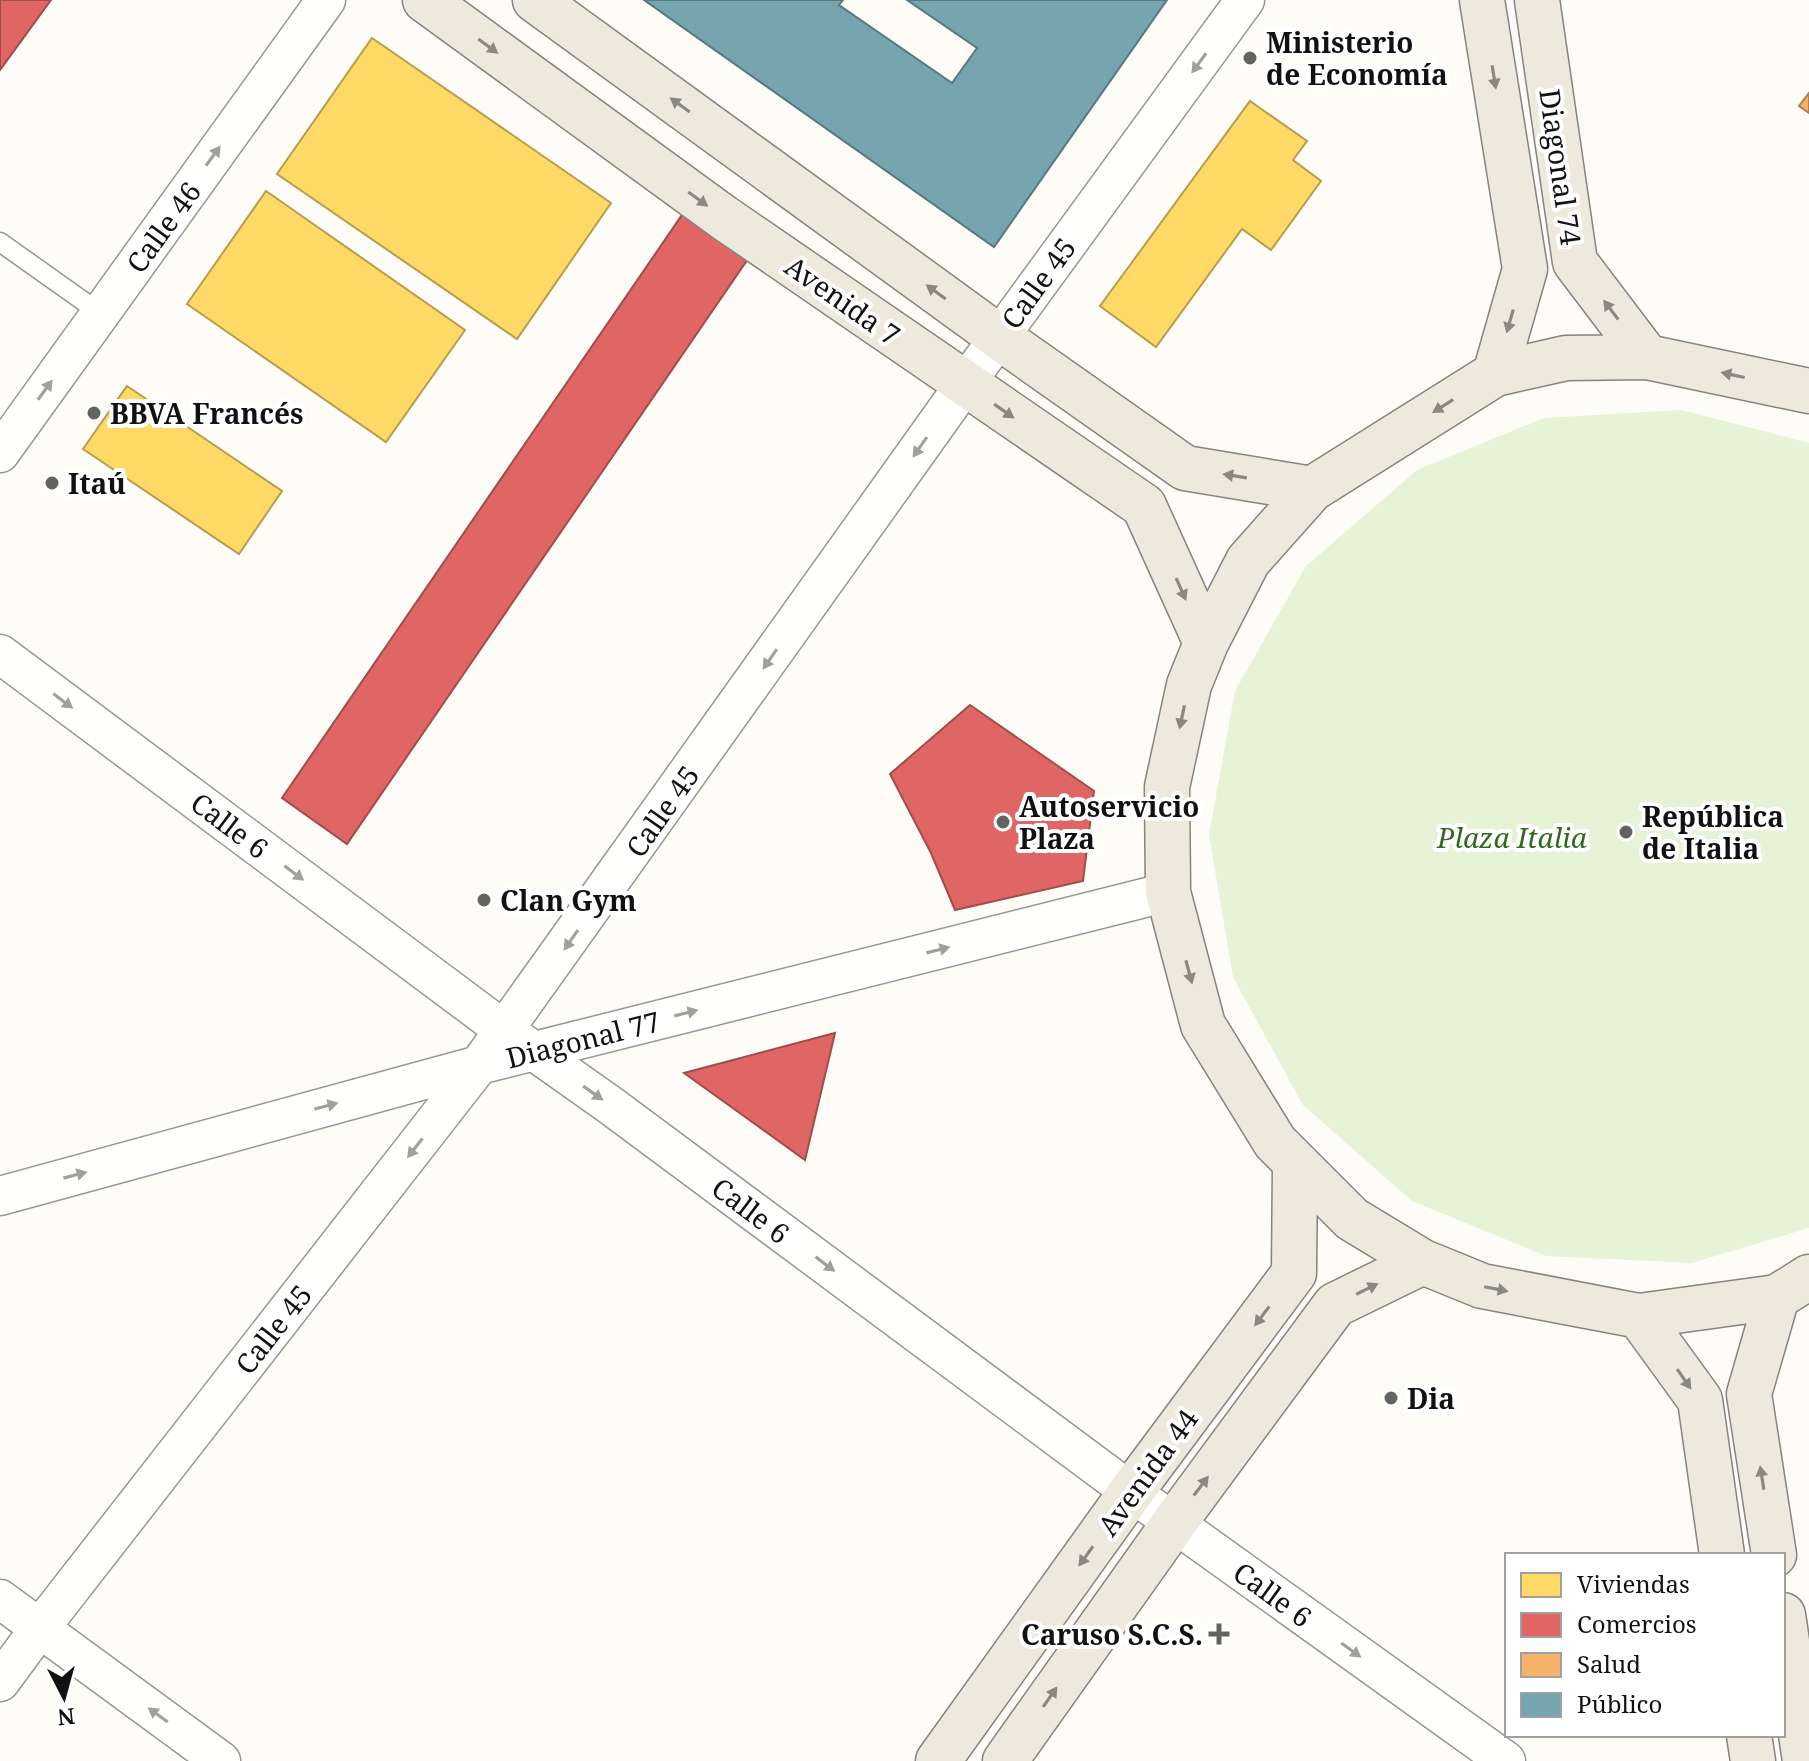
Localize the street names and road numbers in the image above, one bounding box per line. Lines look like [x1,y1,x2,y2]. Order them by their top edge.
street label: Diagonal 74 [1531,86,1591,248]
street label: Calle 46 [117,174,209,280]
street label: Calle 45 [992,230,1084,336]
street label: Avenida 7 [778,247,908,353]
street label: Calle 45 [617,758,707,864]
street label: Calle 6 [183,783,277,867]
street label: Diagonal 77 [502,1002,664,1076]
street label: Calle 6 [704,1168,798,1252]
street label: Calle 45 [226,1276,320,1382]
street label: Avenida 44 [1088,1401,1206,1543]
street label: Calle 6 [1226,1553,1320,1635]

